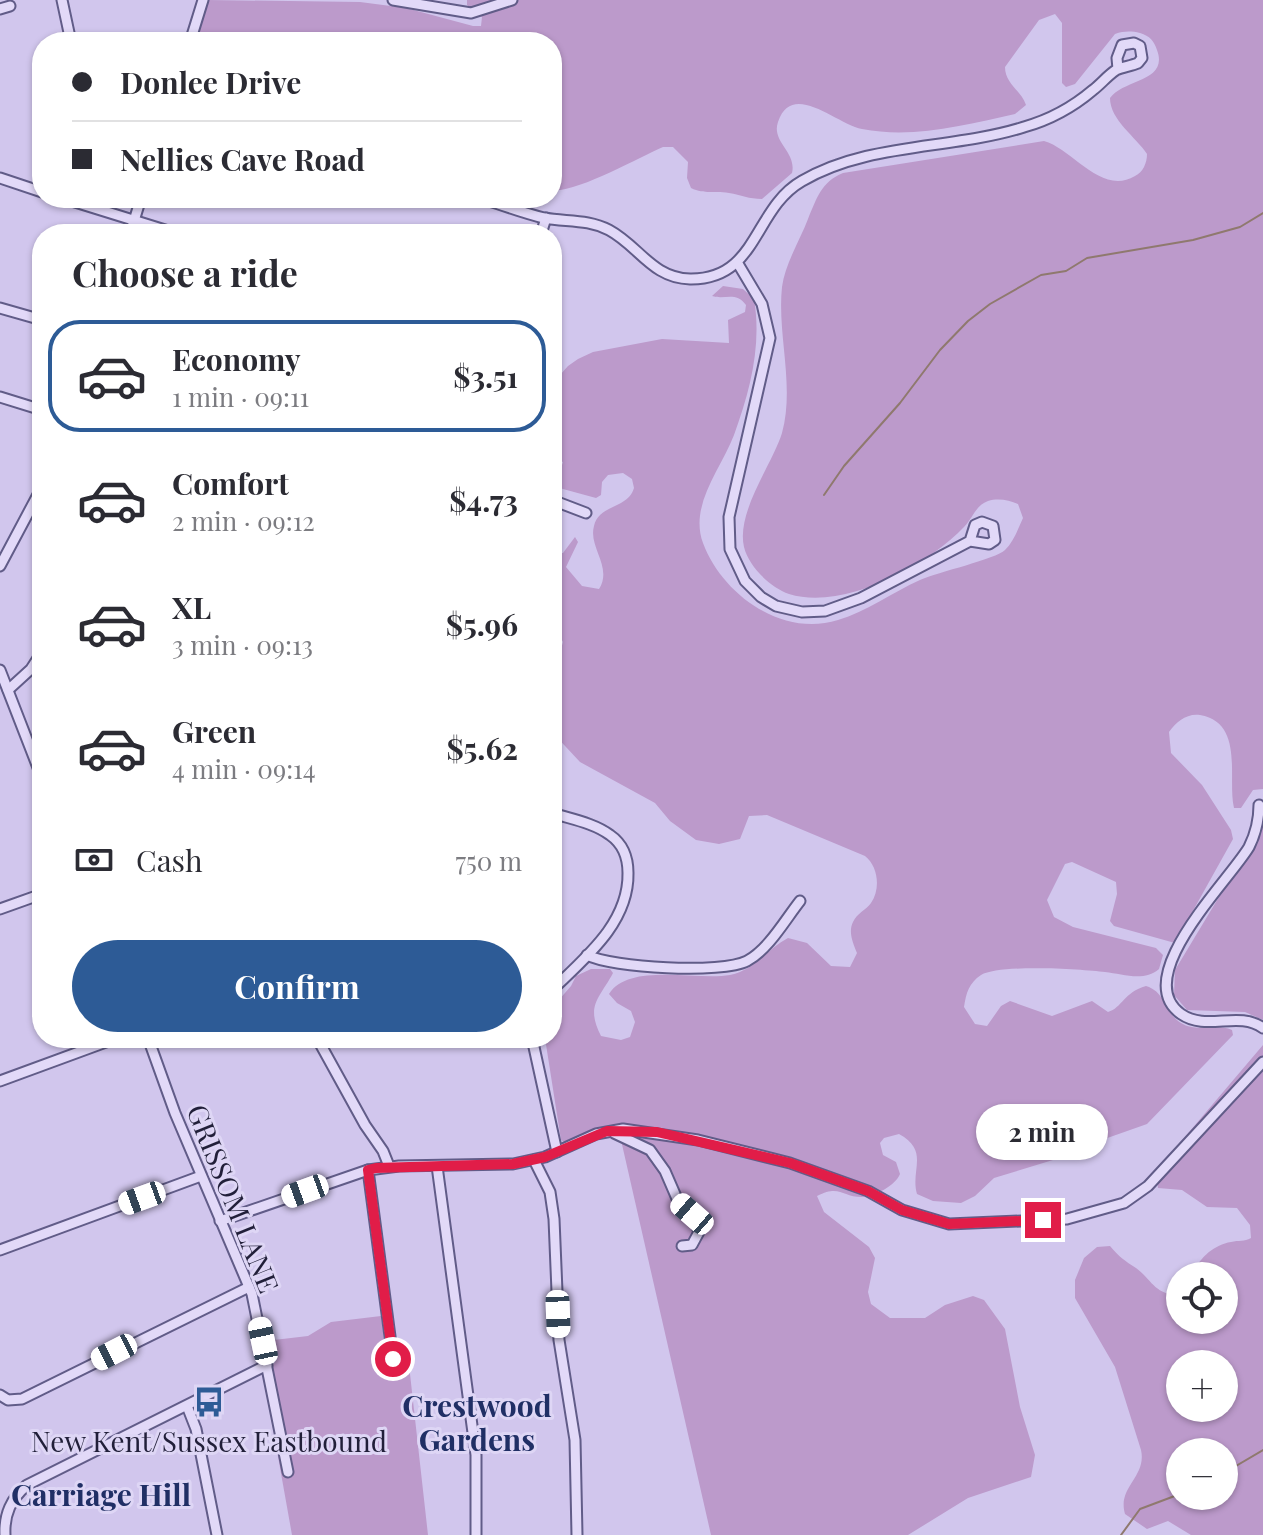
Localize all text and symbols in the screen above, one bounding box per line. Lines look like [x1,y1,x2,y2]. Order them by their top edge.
text: Donlee Drive [120,62,301,102]
text: Nellies Cave Road [120,139,365,179]
text: Choose a ride [72,248,298,296]
text: Economy [172,339,301,379]
icon: car [76,340,148,412]
text: $3.51 [453,356,518,396]
text: 1 min · 09:11 [172,379,309,414]
text: Comfort [172,463,289,503]
icon: car [76,464,148,536]
text: $4.73 [449,480,518,520]
text: 2 min · 09:12 [172,503,315,538]
text: XL [172,587,211,627]
icon: car [76,588,148,660]
text: $5.96 [446,604,518,644]
text: 3 min · 09:13 [172,627,313,662]
text: Green [172,711,256,751]
icon: car [76,712,148,784]
text: $5.62 [446,728,518,768]
text: 4 min · 09:14 [172,751,316,786]
icon: cash [72,838,116,882]
text: Cash [136,840,203,880]
text: 750 m [455,843,522,878]
button: Confirm [72,940,522,1032]
street label: GRISSOM LANE [179,1098,289,1298]
callout: 2 min [977,1104,1109,1160]
text: 2 min [1008,1114,1076,1149]
car [278,1172,332,1210]
car [115,1179,169,1217]
car [666,1189,718,1239]
route end [1025,1202,1061,1238]
map controls [1166,1262,1238,1510]
button: locate [1166,1262,1238,1334]
car [545,1290,571,1338]
car [246,1315,280,1367]
car [87,1330,141,1374]
route start [375,1341,411,1377]
button: + [1166,1350,1238,1422]
bus stop icon: New Kent/Sussex Eastbound [192,1385,226,1419]
district label: Crestwood Gardens [402,1385,552,1459]
place label: New Kent/Sussex Eastbound [31,1422,387,1459]
button: − [1166,1438,1238,1510]
district label: Carriage Hill [11,1474,191,1514]

